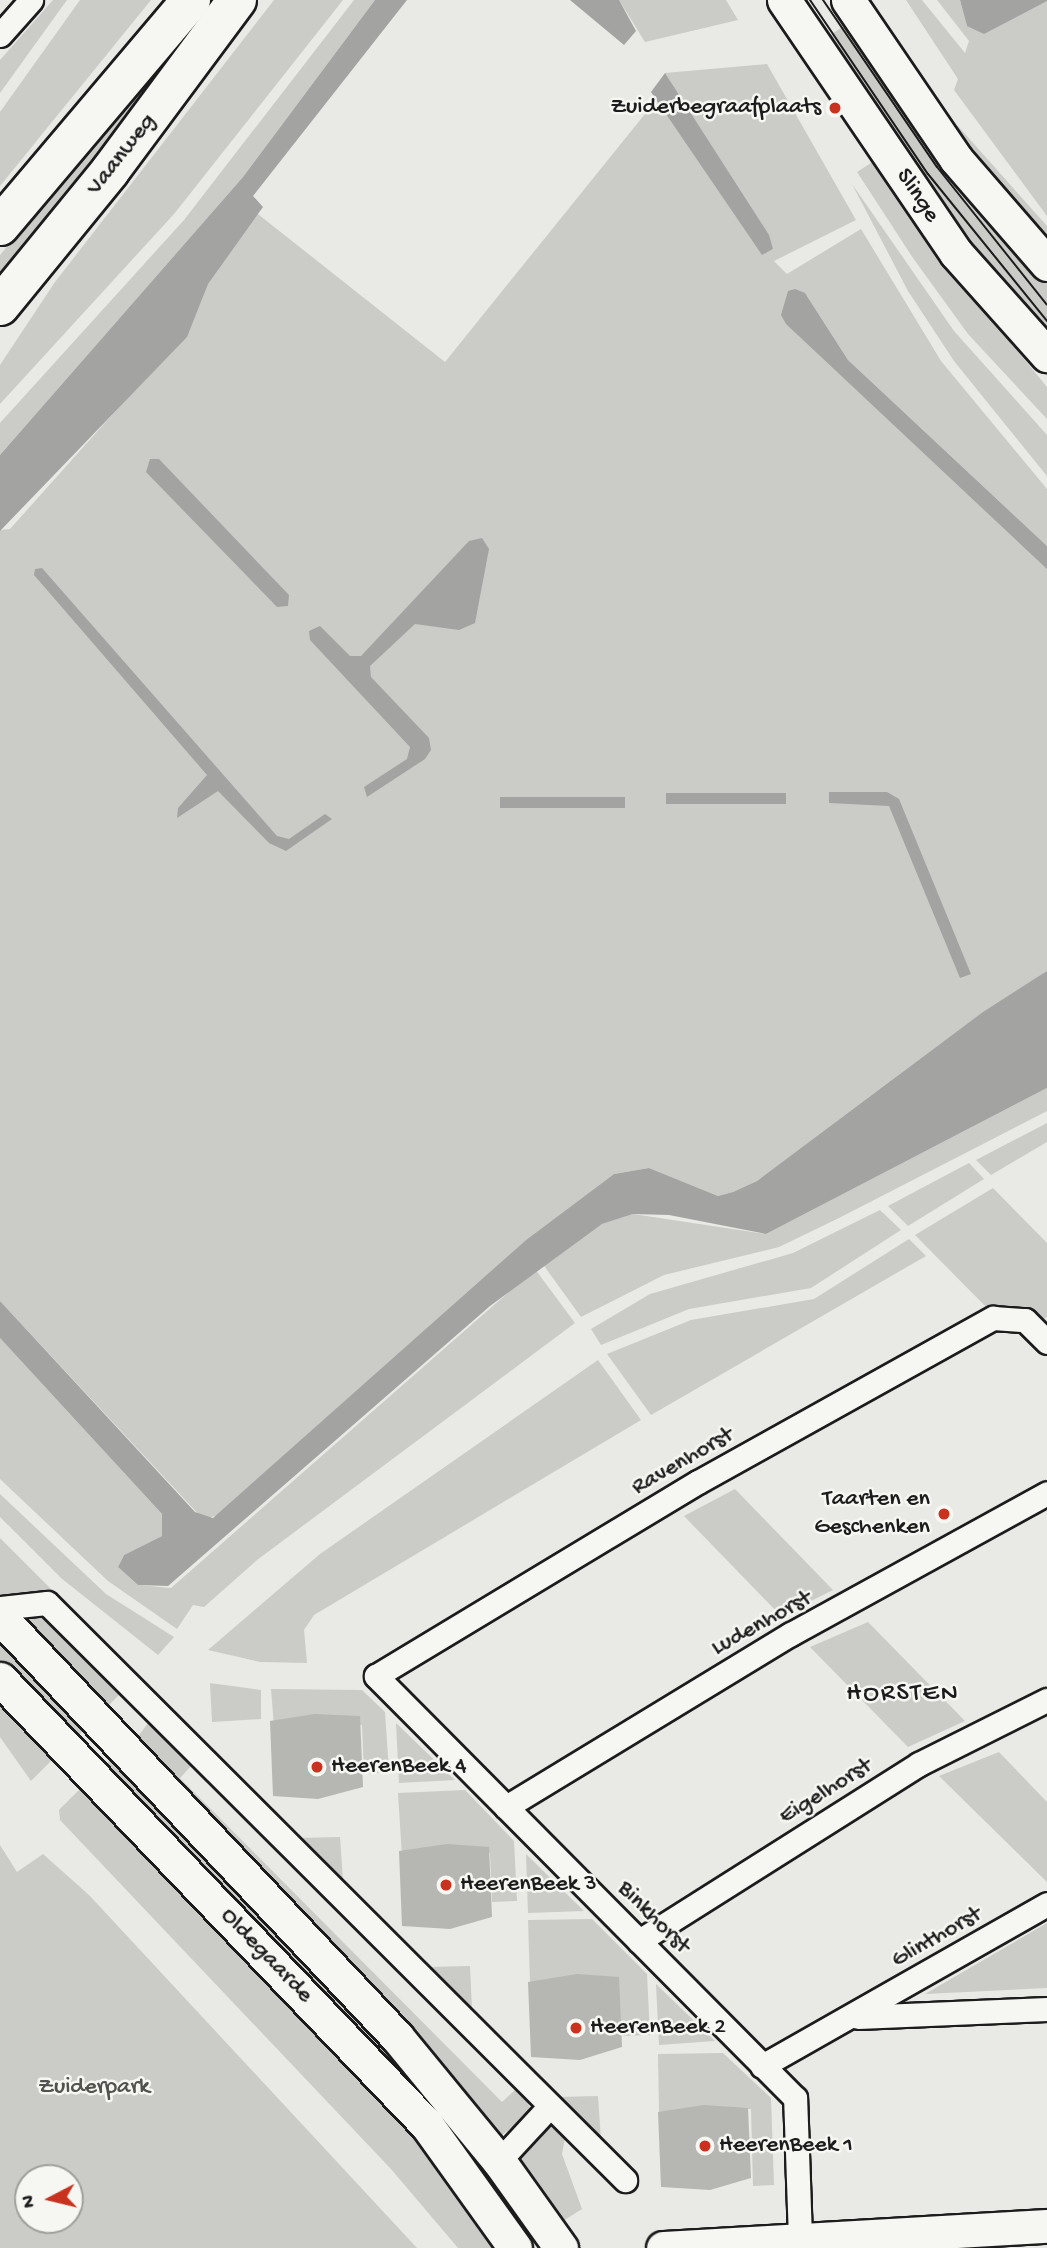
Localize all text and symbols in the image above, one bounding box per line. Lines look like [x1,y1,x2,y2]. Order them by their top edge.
place label: Zuiderbegraafplaats [610,94,821,122]
marker: Zuiderbegraafplaats [827,100,843,116]
street label: Vaanweg [81,108,163,202]
street label: Slinge [889,163,945,229]
street label: Ravenhorst [627,1421,739,1503]
place label: Taarten en Geschenken [814,1486,930,1542]
marker: Taarten en Geschenken [936,1506,952,1522]
street label: Ludenhorst [707,1585,817,1663]
district label: HORSTEN [847,1679,959,1711]
street label: Eigelhorst [774,1752,878,1832]
place label: HeerenBeek 4 [331,1753,467,1781]
marker: HeerenBeek 4 [309,1759,325,1775]
place label: HeerenBeek 3 [460,1871,597,1899]
street label: Binkhorst [610,1875,696,1961]
marker: HeerenBeek 3 [438,1877,454,1893]
street label: Glinthorst [887,1901,987,1975]
street label: Oldegaarde [213,1902,319,2010]
place label: HeerenBeek 2 [590,2014,726,2042]
marker: HeerenBeek 2 [568,2020,584,2036]
park label: Zuiderpark [38,2074,150,2102]
place label: HeerenBeek 1 [719,2132,853,2160]
marker: HeerenBeek 1 [697,2138,713,2154]
north arrow [14,2164,84,2234]
text: N [17,2194,42,2209]

